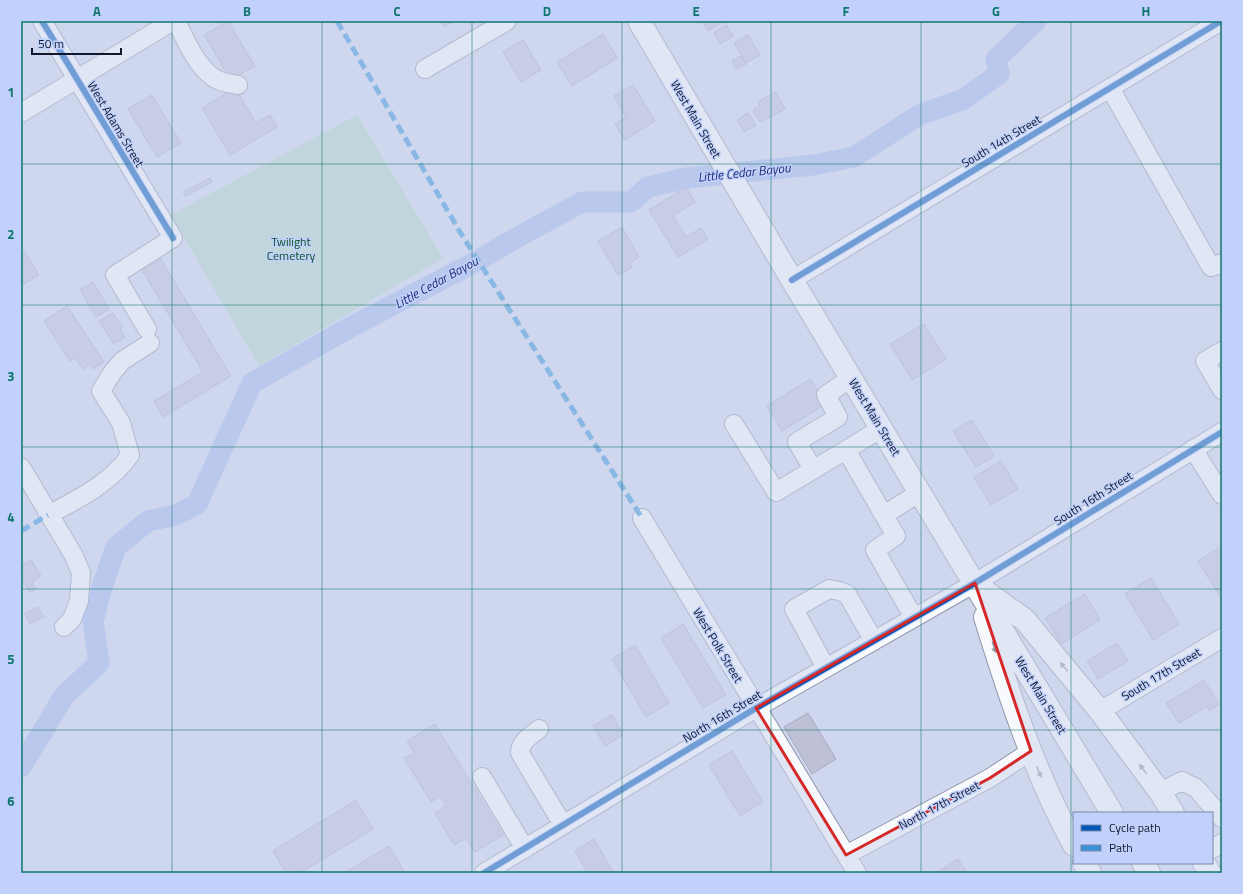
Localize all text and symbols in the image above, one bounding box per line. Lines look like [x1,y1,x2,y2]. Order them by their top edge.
text: A [93,1,101,21]
text: B [243,1,251,21]
text: C [393,1,401,21]
text: D [543,1,551,21]
text: E [692,1,700,21]
text: F [843,1,850,21]
text: G [992,1,1000,21]
text: H [1142,1,1150,21]
scale bar [32,30,121,56]
text: 50 m [38,34,64,53]
street label: West Main Street [666,76,727,162]
street label: West Adams Street [83,77,150,171]
text: 1 [7,82,15,102]
street label: South 14th Street [957,109,1045,172]
water label: Little Cedar Bayou [697,157,793,187]
text: 2 [7,224,15,244]
park label: Twilight Cemetery [267,232,316,265]
water label: Little Cedar Bayou [390,250,483,313]
text: 3 [7,366,15,386]
street label: West Main Street [844,375,906,460]
street label: South 16th Street [1050,466,1137,530]
text: 4 [7,507,15,527]
street label: West Polk Street [688,604,748,687]
one-way arrow [991,642,997,654]
street label: South 17th Street [1117,642,1205,705]
text: 5 [7,649,15,669]
street label: West Main Street [1010,653,1072,738]
one-way arrow [1059,661,1068,672]
street label: North 16th Street [679,684,766,747]
one-way arrow [1139,764,1148,775]
one-way arrow [1037,766,1043,778]
street label: North 17th Street [895,775,984,834]
text: 6 [7,791,15,811]
legend [1073,812,1213,864]
text: Cycle path [1109,818,1161,837]
text: Path [1109,838,1133,857]

